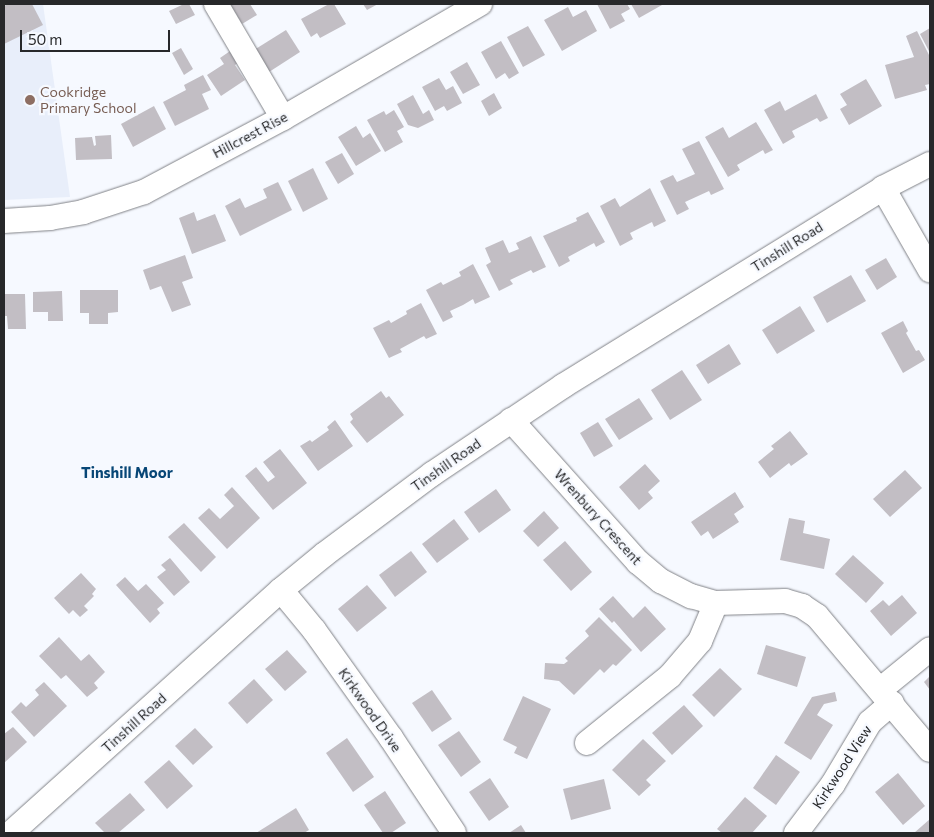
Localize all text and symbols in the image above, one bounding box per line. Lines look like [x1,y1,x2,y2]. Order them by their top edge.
scale bar [22,20,172,52]
text: 50 m [28,30,62,48]
place label: Cookridge Primary School [40,84,136,116]
marker: Cookridge Primary School [24,94,36,106]
street label: Hillcrest Rise [210,108,290,162]
street label: Tinshill Road [748,218,826,276]
street label: Tinshill Road [408,435,484,495]
district label: Tinshill Moor [81,464,173,482]
street label: Wrenbury Crescent [551,466,645,568]
street label: Kirkwood Drive [335,665,405,755]
street label: Tinshill Road [98,690,170,756]
street label: Kirkwood View [809,722,875,812]

